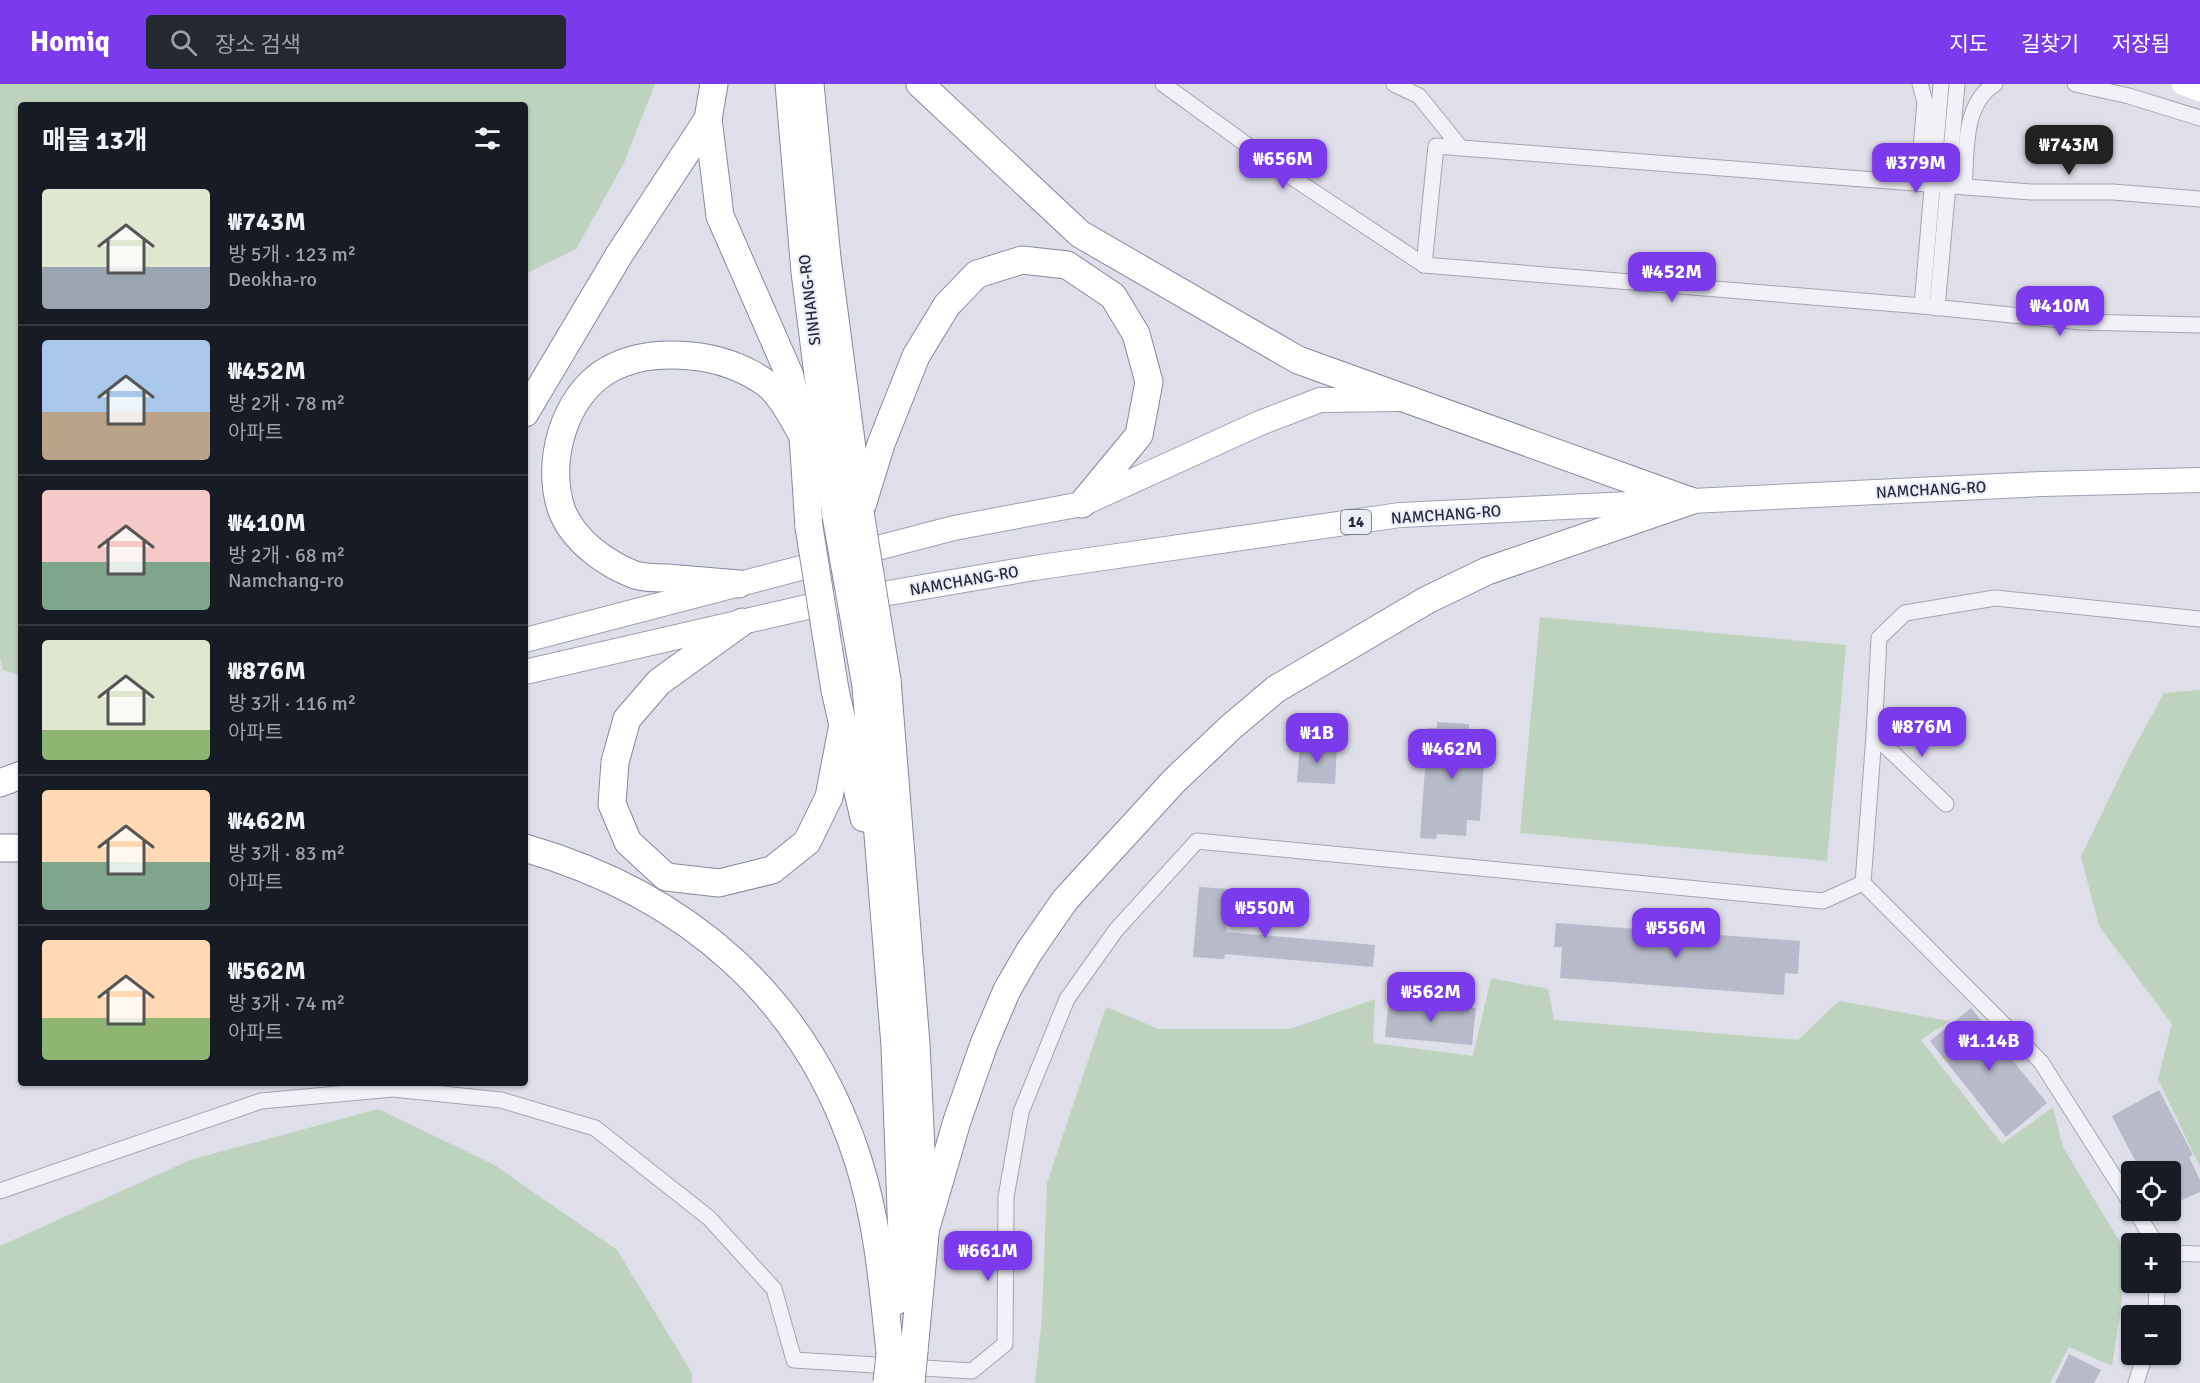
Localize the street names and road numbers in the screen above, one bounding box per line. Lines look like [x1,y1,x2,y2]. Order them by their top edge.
street label: SINHANG-RO [794,253,826,347]
street label: NAMCHANG-RO [1875,477,1987,503]
street label: NAMCHANG-RO [1390,501,1502,529]
road number: 14 [1341,510,1371,534]
street label: NAMCHANG-RO [908,562,1020,600]

